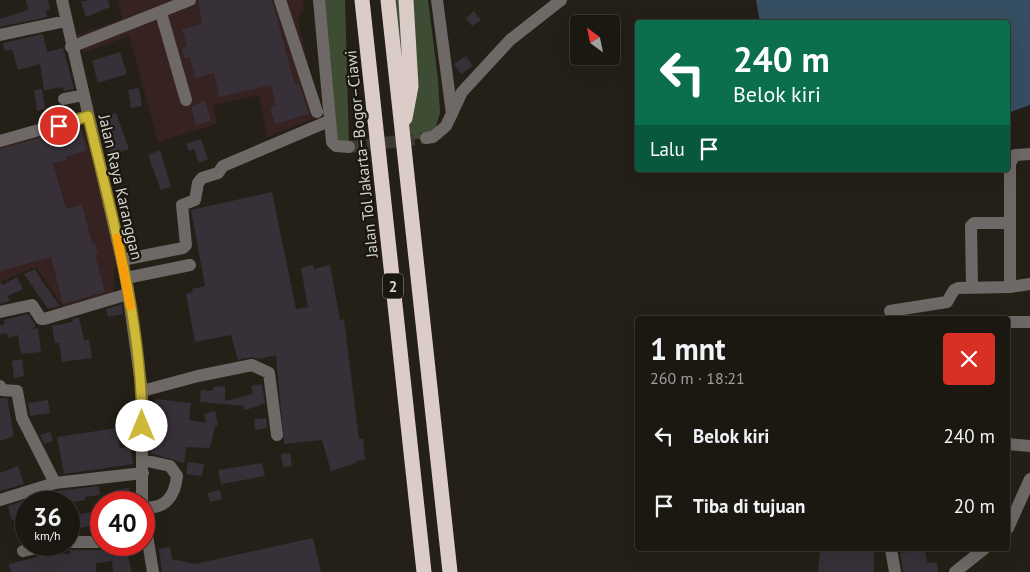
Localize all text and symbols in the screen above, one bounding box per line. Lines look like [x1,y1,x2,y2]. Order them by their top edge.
north arrow [570,15,620,65]
map controls [570,15,620,65]
text: 240 m [733,36,830,82]
icon: left [650,40,715,105]
street label: Jalan Tol Jakarta–Bogor–Ciawi [340,49,382,260]
text: Belok kiri [733,80,821,108]
pin [38,105,80,147]
street label: Jalan Raya Karanggan [94,111,147,262]
icon: arrive [45,112,73,140]
icon: arrive [695,135,723,163]
text: Lalu [650,137,685,161]
road number: 2 [383,274,403,298]
text: 1 mnt [650,329,726,368]
button: close [943,333,995,385]
text: 260 m · 18:21 [650,368,745,388]
position arrow [115,399,167,451]
icon: left [650,422,678,450]
text: Belok kiri [693,424,769,448]
text: 240 m [943,424,995,448]
speed limit sign: 40 [90,491,155,556]
icon: arrive [650,492,678,520]
text: Tiba di tujuan [693,494,805,518]
text: 20 m [954,494,995,518]
text: 36 [33,501,62,533]
text: km/h [34,528,61,543]

